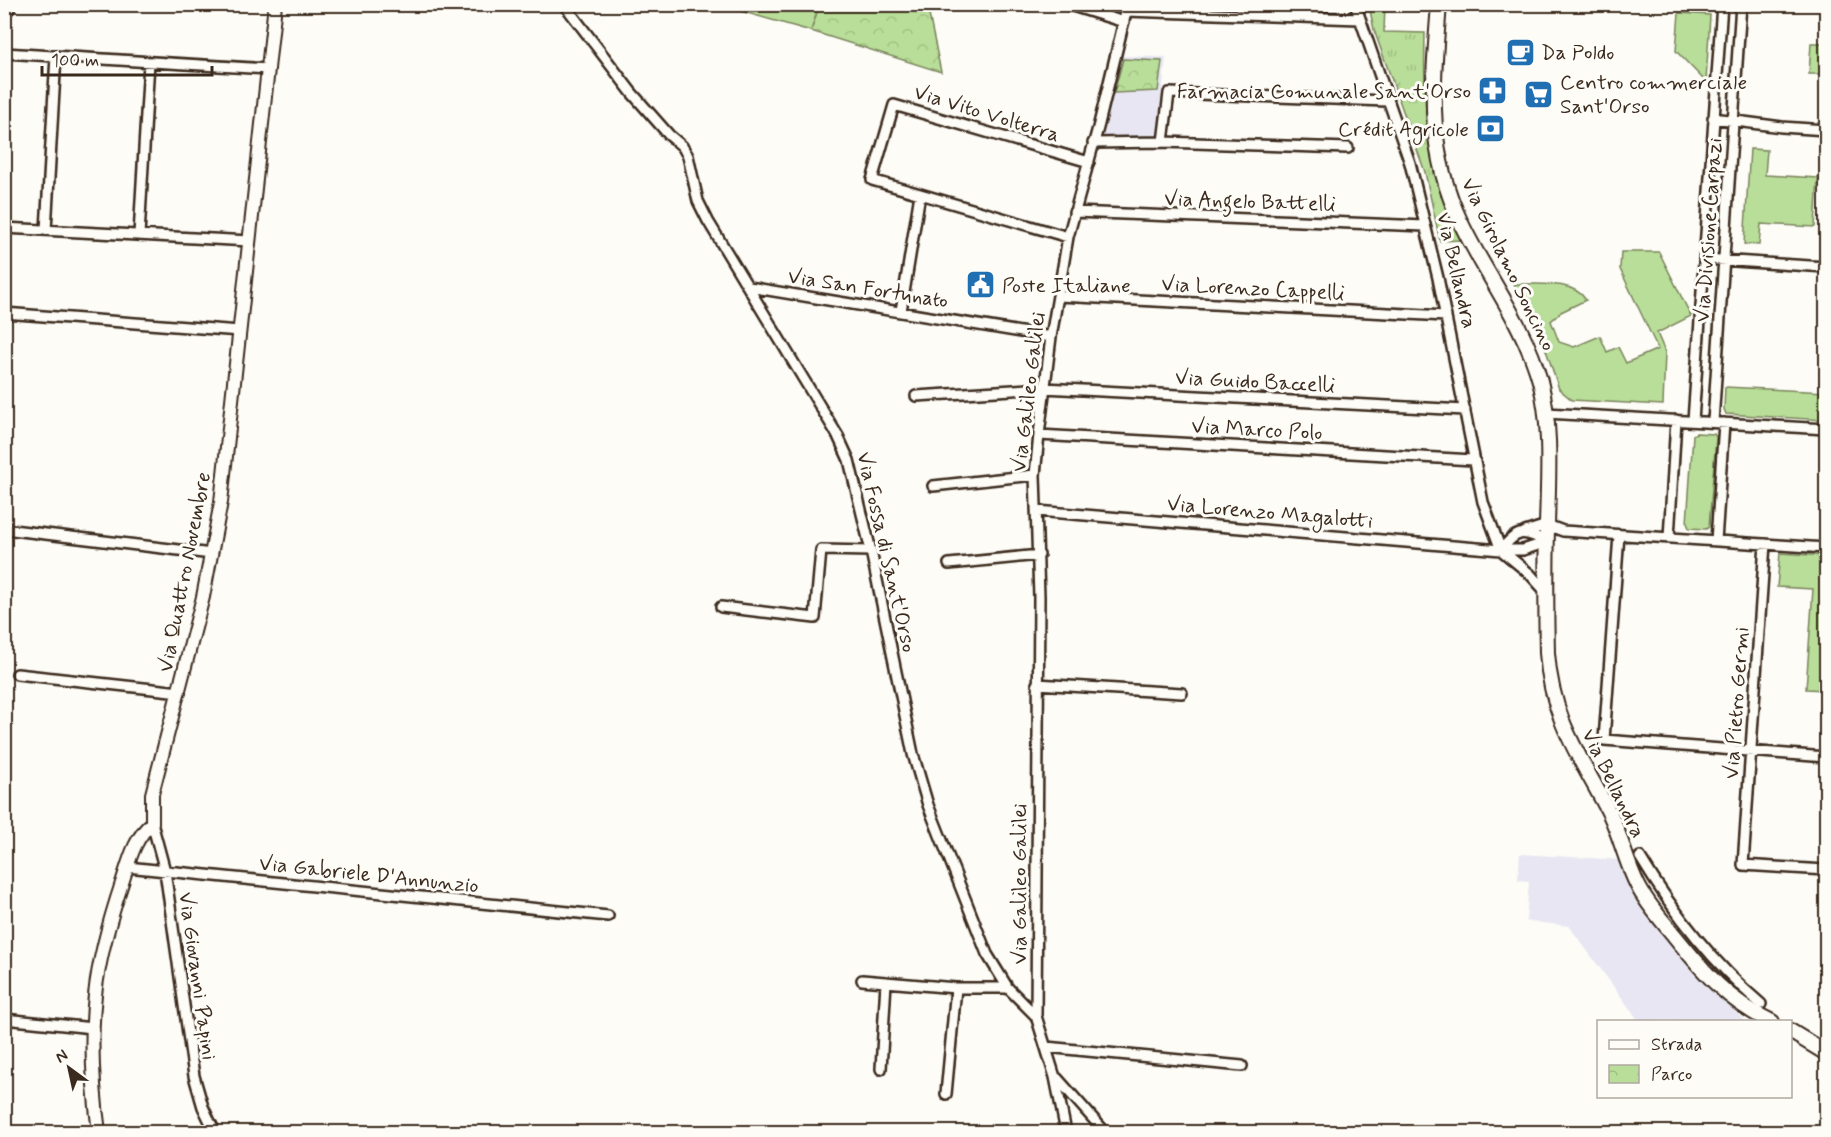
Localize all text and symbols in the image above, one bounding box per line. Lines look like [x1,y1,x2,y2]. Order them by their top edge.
cafe icon: Da Poldo [1504,36,1536,68]
scale bar [42,39,212,77]
place label: Da Poldo [1541,39,1614,67]
text: 100 m [51,49,99,73]
place label: Centro commerciale Sant'Orso [1560,69,1747,121]
pharmacy icon: Farmacia Comunale Sant'Orso [1476,75,1508,107]
street label: Via Vito Volterra [910,78,1063,149]
place label: Farmacia Comunale Sant'Orso [1177,78,1471,106]
supermarket icon: Centro commerciale Sant'Orso [1523,78,1555,110]
bank icon: Crédit Agricole [1474,113,1506,145]
place label: Crédit Agricole [1338,116,1469,145]
street label: Via Divisione Carpazi [1689,137,1729,323]
street label: Via Girolamo Soncino [1454,173,1562,356]
street label: Via Angelo Battelli [1164,185,1336,221]
street label: Via Bellandra [1429,209,1483,331]
street label: Via San Fortunato [786,262,950,315]
public building icon: Poste Italiane [965,269,997,301]
street label: Via Lorenzo Cappelli [1161,270,1345,308]
place label: Poste Italiane [1002,272,1131,300]
street label: Via Galileo Galilei [1005,310,1053,474]
street label: Via Guido Baccelli [1174,364,1336,400]
street label: Via Marco Polo [1191,413,1323,447]
street label: Via Fossa di Sant'Orso [849,449,923,655]
street label: Via Quattro Novembre [152,470,218,675]
street label: Via Lorenzo Magalotti [1166,490,1374,537]
street label: Via Pietro Germi [1718,626,1756,780]
street label: Via Bellandra [1575,724,1652,843]
street label: Via Galileo Galilei [1006,803,1034,965]
street label: Via Gabriele D'Annunzio [258,850,480,900]
street label: Via Giovanni Papini [171,890,223,1062]
legend [1597,1020,1792,1098]
text: Strada [1651,1033,1702,1057]
north arrow [39,1038,99,1098]
text: N [51,1045,72,1068]
text: Parco [1651,1063,1692,1087]

